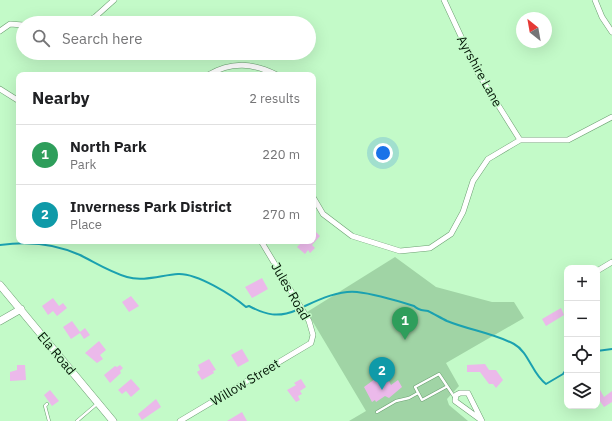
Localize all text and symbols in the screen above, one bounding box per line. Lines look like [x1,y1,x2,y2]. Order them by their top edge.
north arrow [516,12,552,48]
search box [16,16,316,60]
icon: search [30,27,52,49]
text: Search here [62,29,142,48]
street label: Ayrshire Lane [453,32,506,110]
text: Nearby [32,87,90,109]
text: 2 results [249,90,300,107]
text: North Park [70,137,147,156]
your location [373,143,393,163]
text: 1 [41,146,49,163]
text: 220 m [262,146,300,163]
text: Park [70,156,96,173]
text: Inverness Park District [70,197,232,216]
text: 2 [41,206,49,223]
text: 270 m [262,206,300,223]
text: Place [70,216,102,233]
street label: Jules Road [267,259,314,323]
map controls [564,265,600,409]
button: + [564,265,600,301]
button: − [564,301,600,337]
pin: 1 [392,307,418,340]
street label: Ela Road [34,328,80,378]
button: locate [564,337,600,373]
street label: Willow Street [208,355,283,410]
pin: 2 [369,357,395,390]
button: layers [564,373,600,409]

